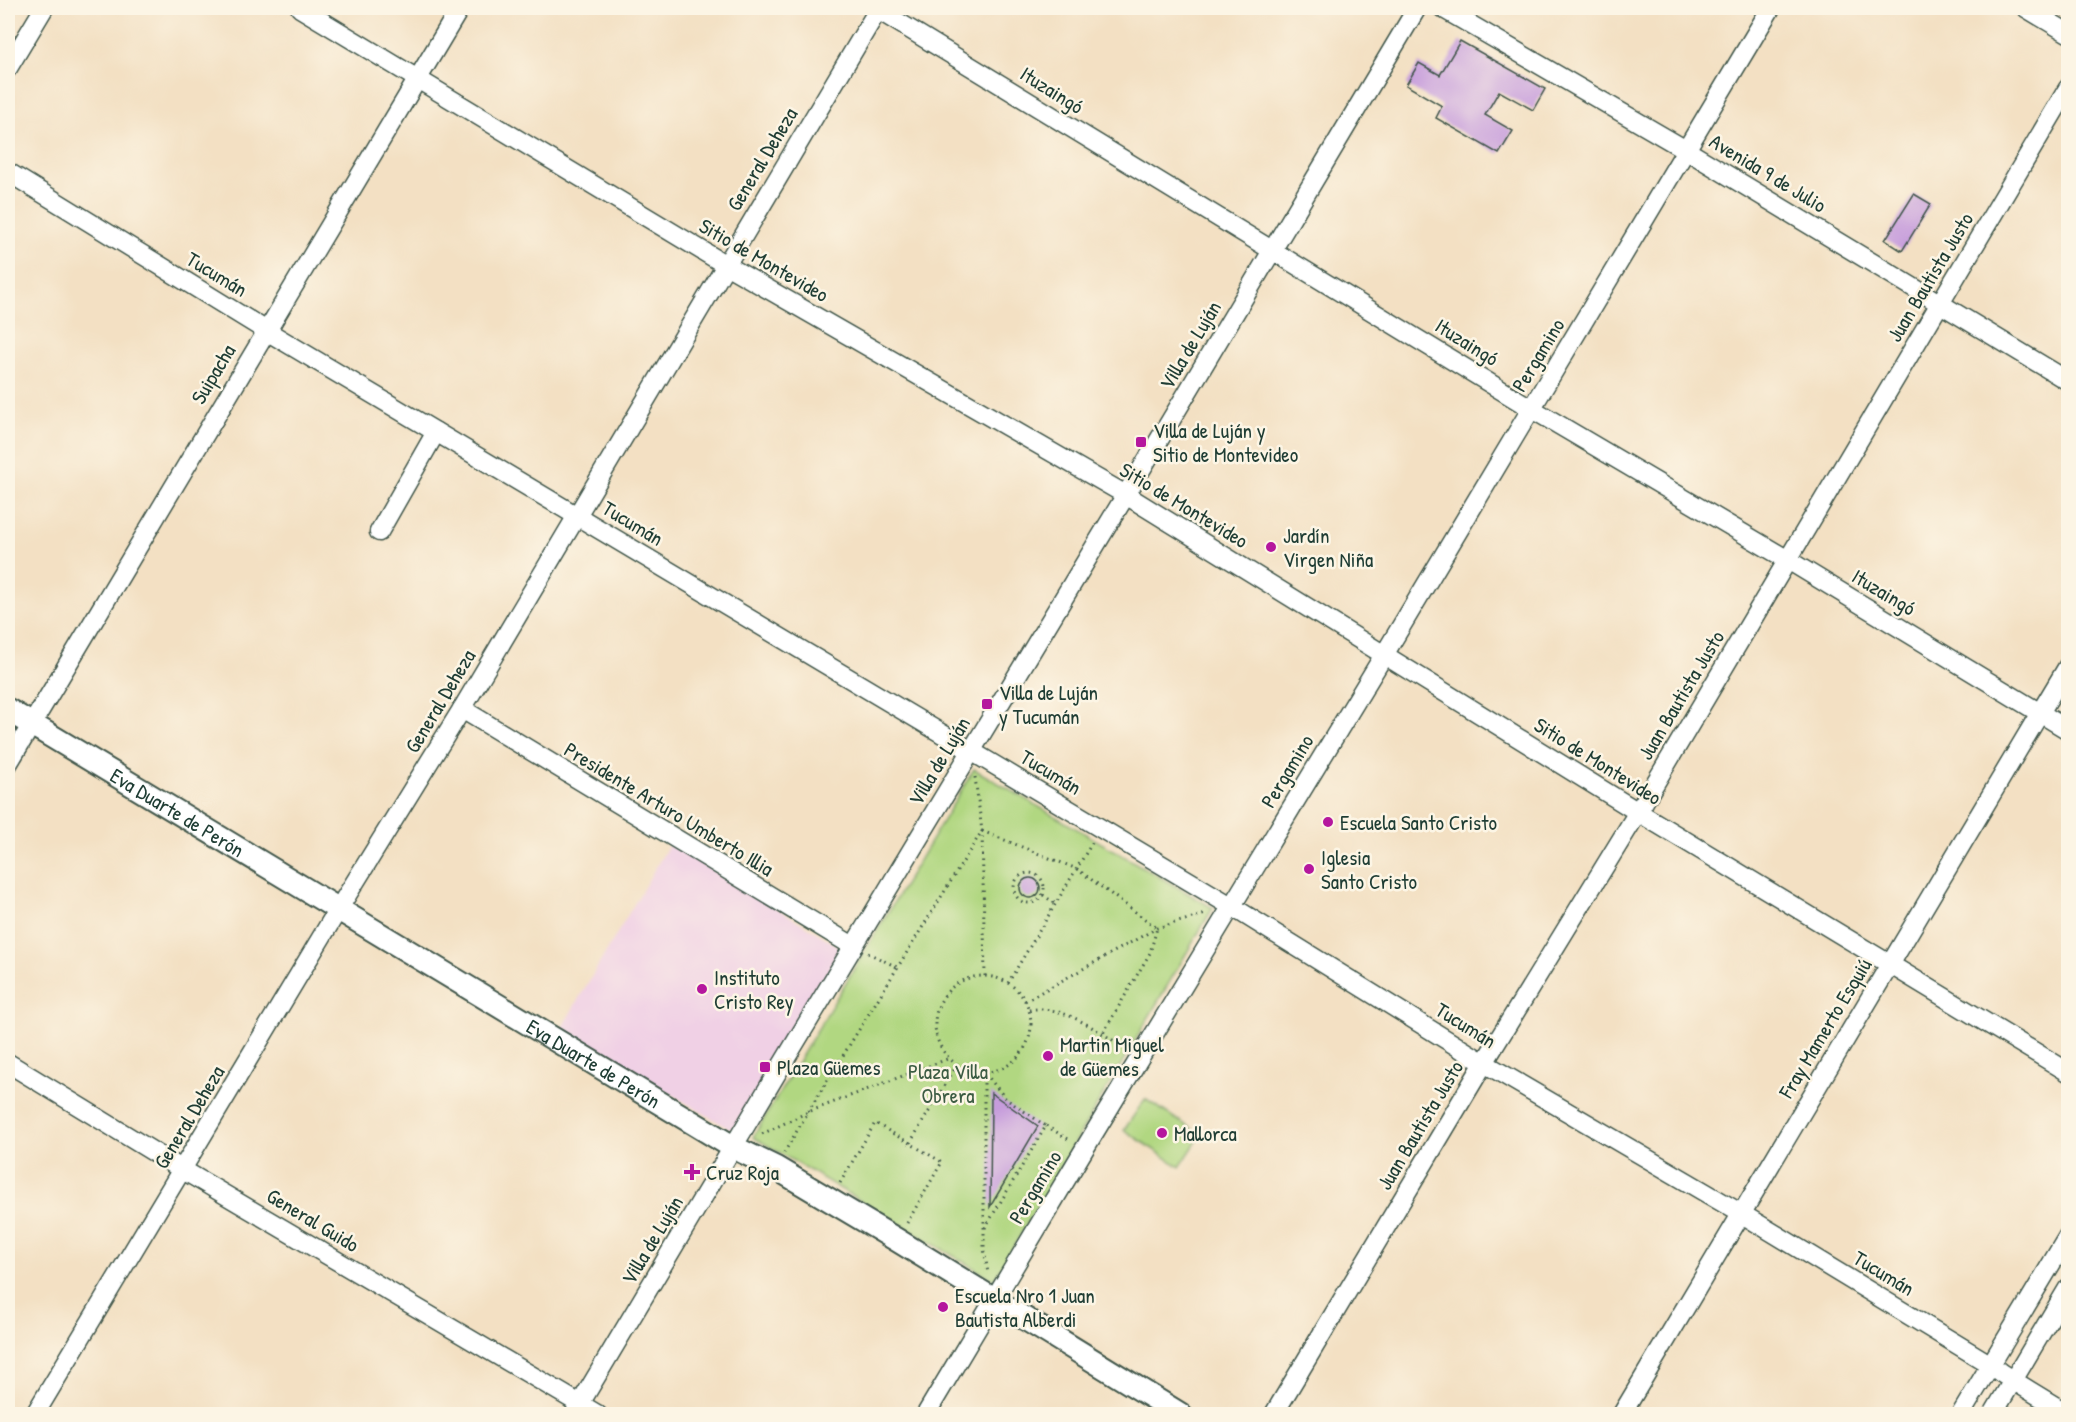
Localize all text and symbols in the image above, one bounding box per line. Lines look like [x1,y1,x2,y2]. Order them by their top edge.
street label: Ituzaingó [1015,59,1089,121]
street label: General Deheza [720,102,804,216]
street label: Avenida 9 de Julio [1704,127,1832,219]
street label: Juan Bautista Justo [1880,207,1980,347]
street label: Sitio de Montevideo [694,211,834,309]
street label: Tucumán [181,244,253,304]
street label: Villa de Luján [1152,295,1228,395]
street label: Ituzaingó [1430,311,1504,373]
street label: Pergamino [1505,313,1571,397]
street label: Suipacha [184,339,242,409]
place label: Villa de Luján y Sitio de Montevideo [1153,416,1298,469]
marker: Villa de Luján y Sitio de Montevideo [1134,435,1148,449]
street label: Sitio de Montevideo [1114,455,1254,555]
street label: Tucumán [597,493,669,553]
place label: Jardín Virgen Niña [1283,521,1373,574]
marker: Jardín Virgen Niña [1264,540,1278,554]
street label: Ituzaingó [1847,562,1921,622]
street label: Juan Bautista Justo [1631,625,1731,765]
street label: General Deheza [398,644,482,758]
place label: Villa de Luján y Tucumán [999,678,1098,731]
marker: Villa de Luján y Tucumán [980,697,994,711]
street label: Sitio de Montevideo [1529,710,1667,812]
street label: Villa de Luján [901,711,977,811]
street label: Pergamino [1254,729,1320,813]
street label: Presidente Arturo Umberto Illia [559,735,779,883]
street label: Tucumán [1015,742,1087,802]
street label: Eva Duarte de Perón [105,761,250,864]
place label: Escuela Santo Cristo [1340,808,1497,837]
marker: Escuela Santo Cristo [1321,815,1335,829]
place label: Iglesia Santo Cristo [1321,843,1417,896]
marker: Iglesia Santo Cristo [1302,862,1316,876]
street label: Fray Mamerto Esquiú [1771,952,1879,1104]
place label: Instituto Cristo Rey [714,963,794,1016]
marker: Instituto Cristo Rey [695,982,709,996]
street label: Tucumán [1430,995,1502,1055]
street label: Eva Duarte de Perón [521,1011,666,1115]
place label: Martin Miguel de Güemes [1060,1030,1164,1083]
marker: Martin Miguel de Güemes [1041,1049,1055,1063]
place label: Plaza Güemes [777,1053,881,1082]
street label: Juan Bautista Justo [1370,1055,1470,1195]
park label: Plaza Villa Obrera [908,1057,988,1110]
street label: General Deheza [147,1060,231,1174]
marker: Plaza Güemes [758,1060,772,1074]
place label: Mallorca [1174,1119,1237,1148]
marker: Mallorca [1155,1126,1169,1140]
street label: Pergamino [1002,1145,1068,1229]
place label: Cruz Roja [706,1158,779,1187]
marker: Cruz Roja [683,1163,701,1181]
street label: General Guido [261,1181,365,1259]
street label: Villa de Luján [614,1190,690,1290]
street label: Tucumán [1848,1243,1920,1303]
place label: Escuela Nro 1 Juan Bautista Alberdi [955,1281,1095,1334]
marker: Escuela Nro 1 Juan Bautista Alberdi [936,1300,950,1314]

